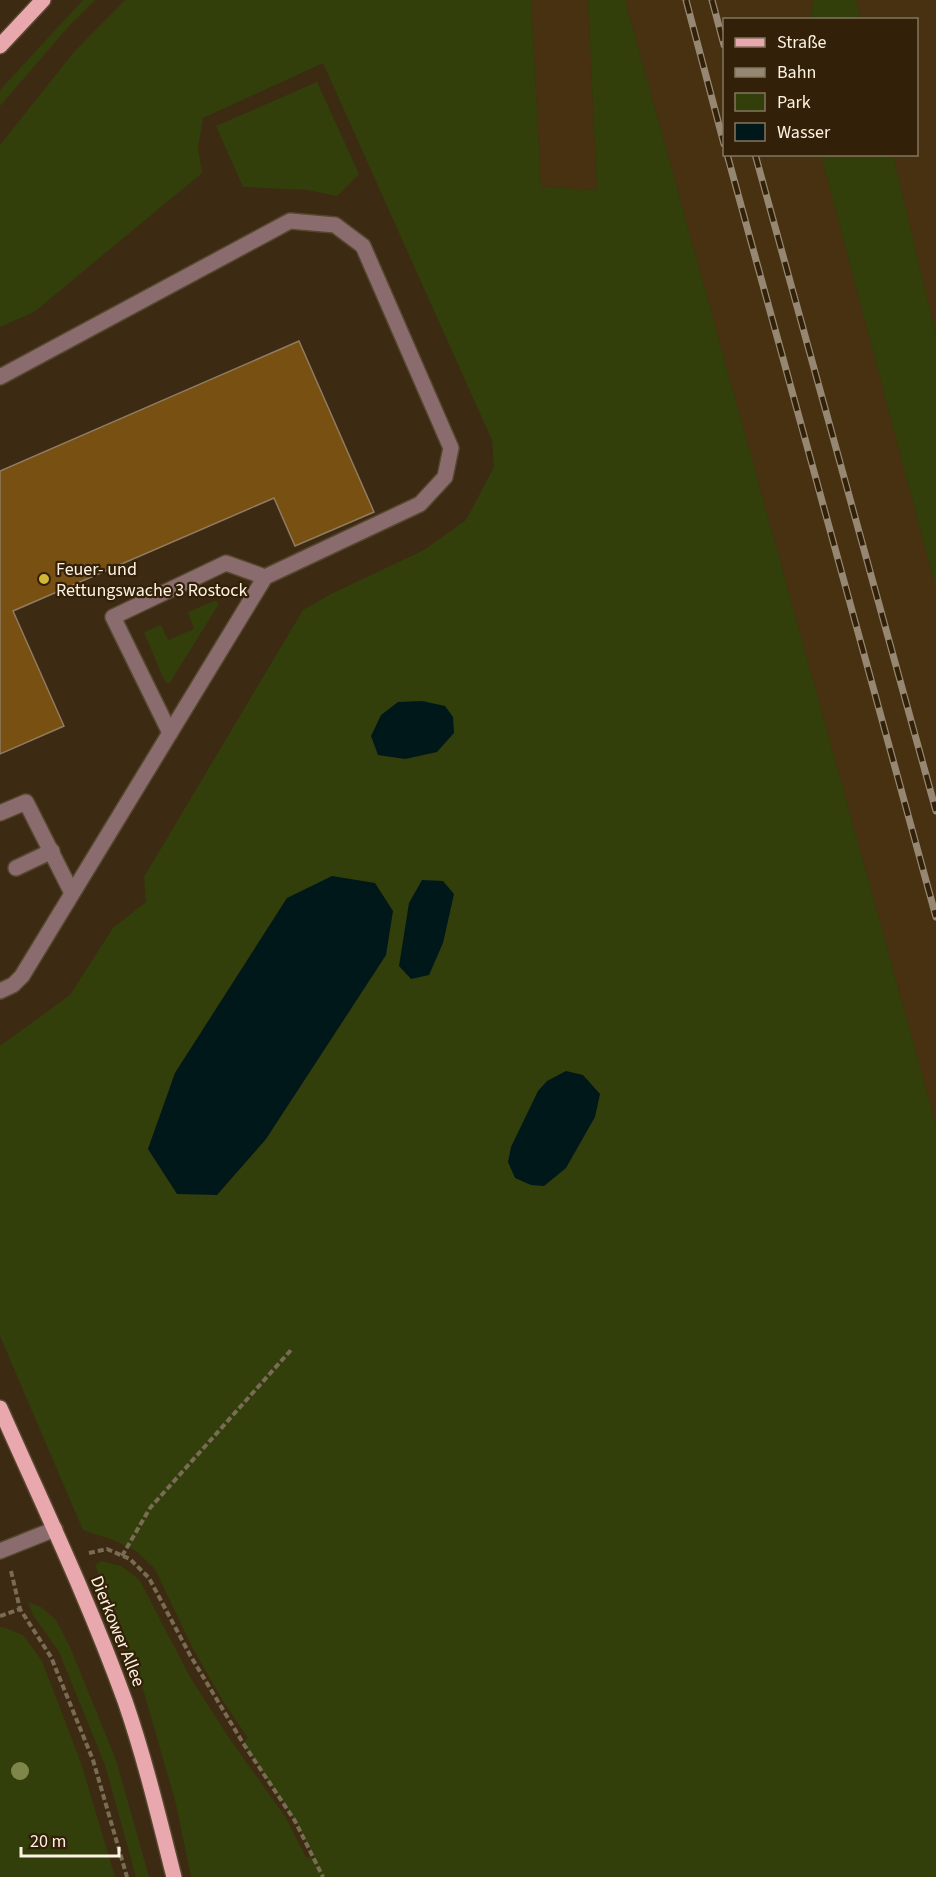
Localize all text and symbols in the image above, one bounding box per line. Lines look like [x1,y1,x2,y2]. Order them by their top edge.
legend [723,18,918,156]
text: Straße [777,30,827,55]
text: Bahn [777,60,816,85]
text: Park [777,90,811,115]
text: Wasser [777,120,831,145]
place label: Feuer- und Rettungswache 3 Rostock [56,557,248,603]
marker: Feuer- und Rettungswache 3 Rostock [37,572,51,586]
street label: Dierkower Allee [84,1572,151,1690]
scale bar [21,1820,118,1858]
text: 20 m [30,1829,66,1854]

